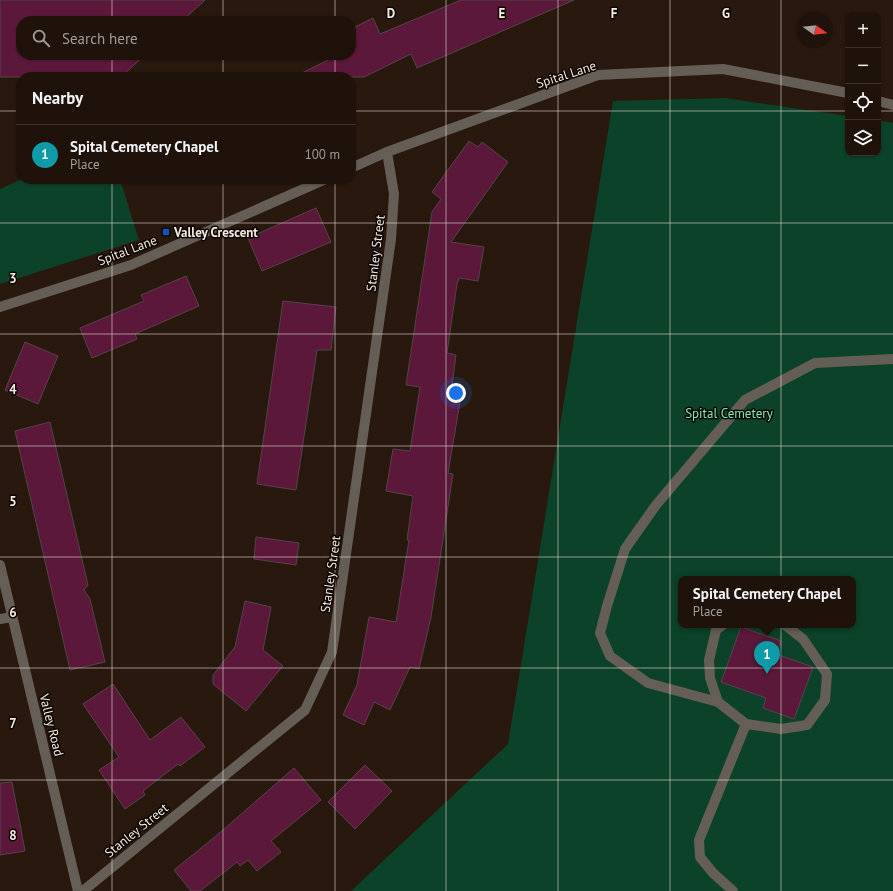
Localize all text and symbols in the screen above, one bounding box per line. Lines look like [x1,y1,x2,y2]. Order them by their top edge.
text: D [387,5,395,22]
text: E [499,5,506,22]
text: F [611,5,618,22]
text: G [722,5,730,22]
north arrow [797,12,833,48]
map controls [845,12,881,156]
button: + [845,12,881,48]
search box [16,16,356,60]
icon: search [30,27,52,49]
text: Search here [62,29,138,48]
button: − [845,48,881,84]
street label: Spital Lane [534,57,598,92]
button: locate [845,84,881,120]
text: Nearby [32,87,83,109]
button: layers [845,120,881,156]
text: Spital Cemetery Chapel [70,137,218,156]
text: 1 [41,146,49,163]
text: 100 m [305,146,340,163]
text: Place [70,156,100,173]
street label: Stanley Street [362,213,389,292]
place label: Valley Crescent [173,224,258,241]
marker: Valley Crescent [161,227,171,237]
street label: Spital Lane [95,231,159,270]
text: 3 [9,270,17,287]
text: 4 [9,381,17,398]
your location [446,383,466,403]
park label: Spital Cemetery [685,405,773,422]
text: 5 [9,493,17,510]
street label: Stanley Street [317,534,344,614]
popup [678,576,856,628]
text: Spital Cemetery Chapel [693,584,841,603]
text: Place [693,603,723,620]
text: 6 [9,604,17,621]
pin: 1 [754,641,780,674]
street label: Valley Road [35,691,67,758]
text: 7 [9,715,17,732]
street label: Stanley Street [101,799,172,861]
text: 8 [9,827,17,844]

